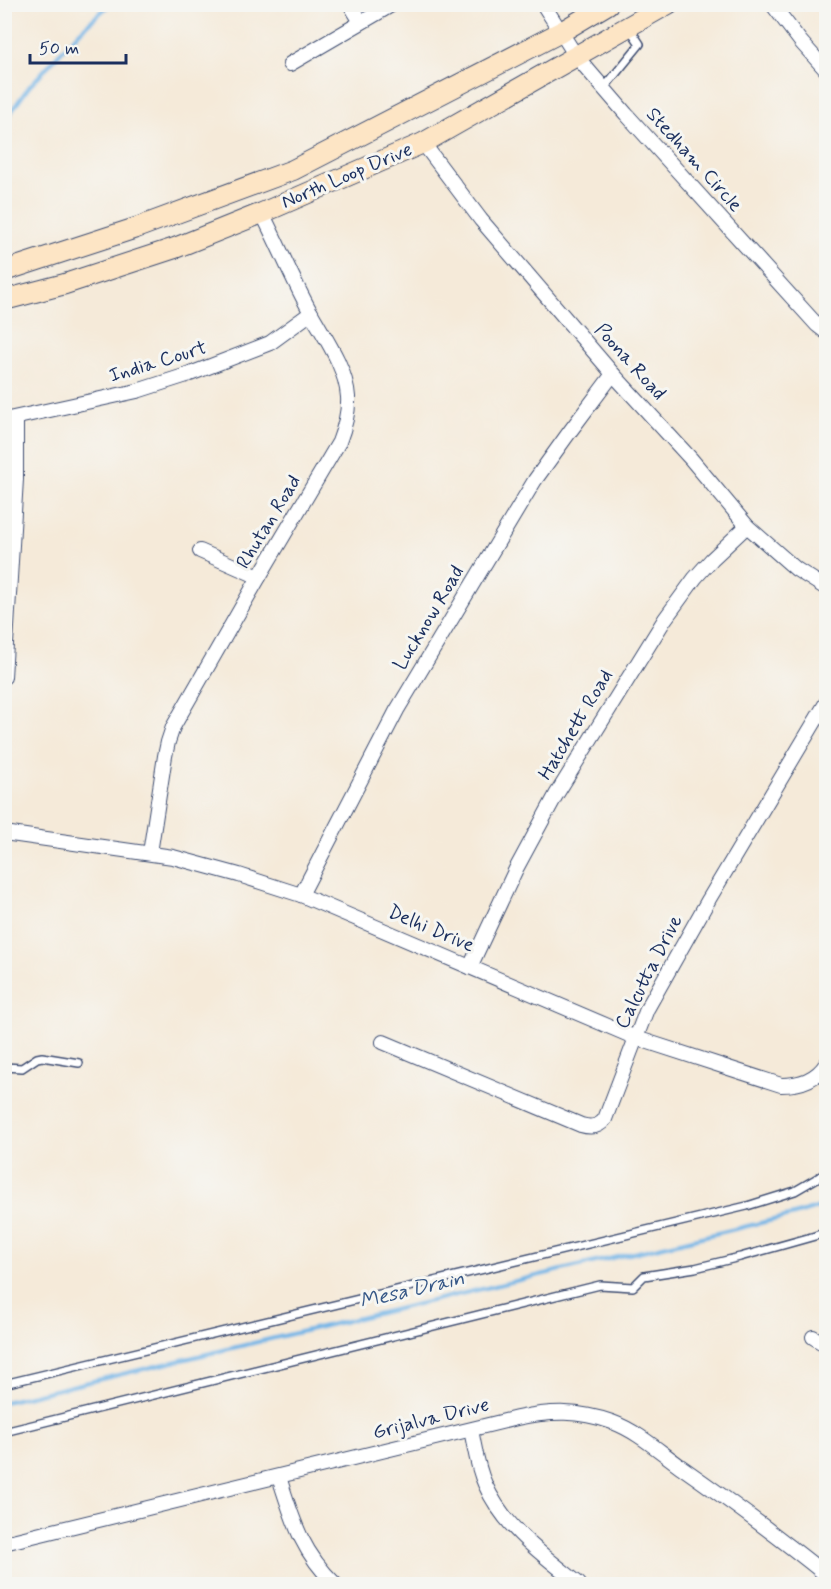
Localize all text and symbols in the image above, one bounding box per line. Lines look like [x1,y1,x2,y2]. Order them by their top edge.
scale bar [30,27,126,65]
text: 50 m [39,37,79,61]
street label: Stedham Circle [640,102,748,218]
street label: North Loop Drive [277,136,417,216]
street label: Poona Road [588,318,672,406]
street label: India Court [106,334,210,390]
street label: Rhutan Road [230,470,308,574]
street label: Lucknow Road [387,561,471,675]
street label: Hatchett Road [532,665,620,785]
street label: Delhi Drive [384,899,479,959]
street label: Calcutta Drive [609,910,689,1034]
water label: Mesa Drain [357,1264,467,1316]
street label: Grijalva Drive [370,1391,492,1447]

